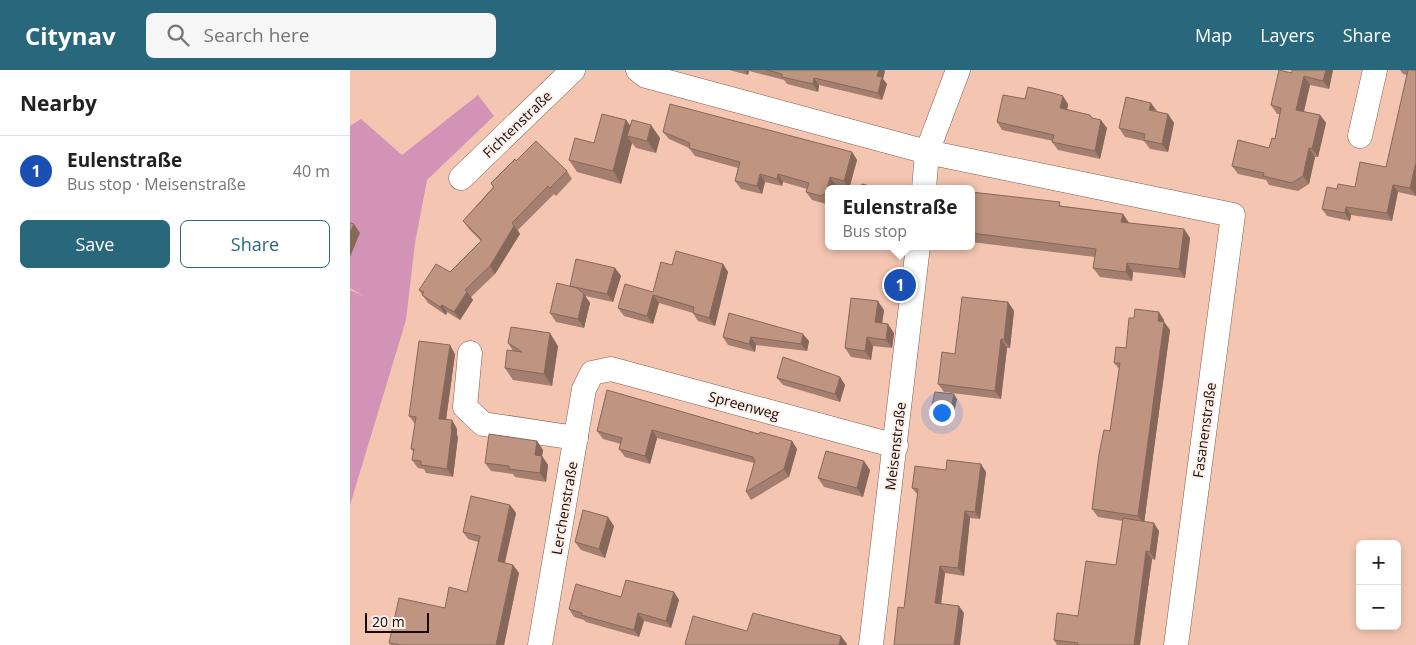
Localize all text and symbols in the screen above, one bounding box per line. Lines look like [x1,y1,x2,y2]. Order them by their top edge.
search box [146,13,496,58]
text: Citynav [25,19,116,52]
icon: search [164,21,192,49]
text: Search here [204,22,309,48]
text: Map [1195,23,1232,47]
text: Layers [1260,23,1315,47]
text: Share [1343,23,1391,47]
street label: Fichtenstraße [478,86,556,162]
text: Nearby [20,89,97,117]
text: Eulenstraße [67,147,182,173]
text: 1 [31,160,41,182]
text: 40 m [293,160,330,182]
text: Bus stop · Meisenstraße [67,173,246,195]
popup [825,185,975,250]
text: Eulenstraße [842,194,958,220]
button: Save [20,220,170,268]
button: Share [180,220,330,268]
text: Bus stop [842,220,907,242]
pin: 1 [884,266,916,304]
street label: Fasanenstraße [1188,381,1220,479]
street label: Spreenweg [706,386,782,424]
your location [929,400,955,426]
street label: Meisenstraße [880,401,910,491]
street label: Lerchenstraße [546,460,582,556]
map controls [1356,540,1401,630]
button: + [1356,540,1401,585]
button: − [1356,585,1401,630]
scale bar [365,610,429,633]
text: 20 m [372,612,405,631]

